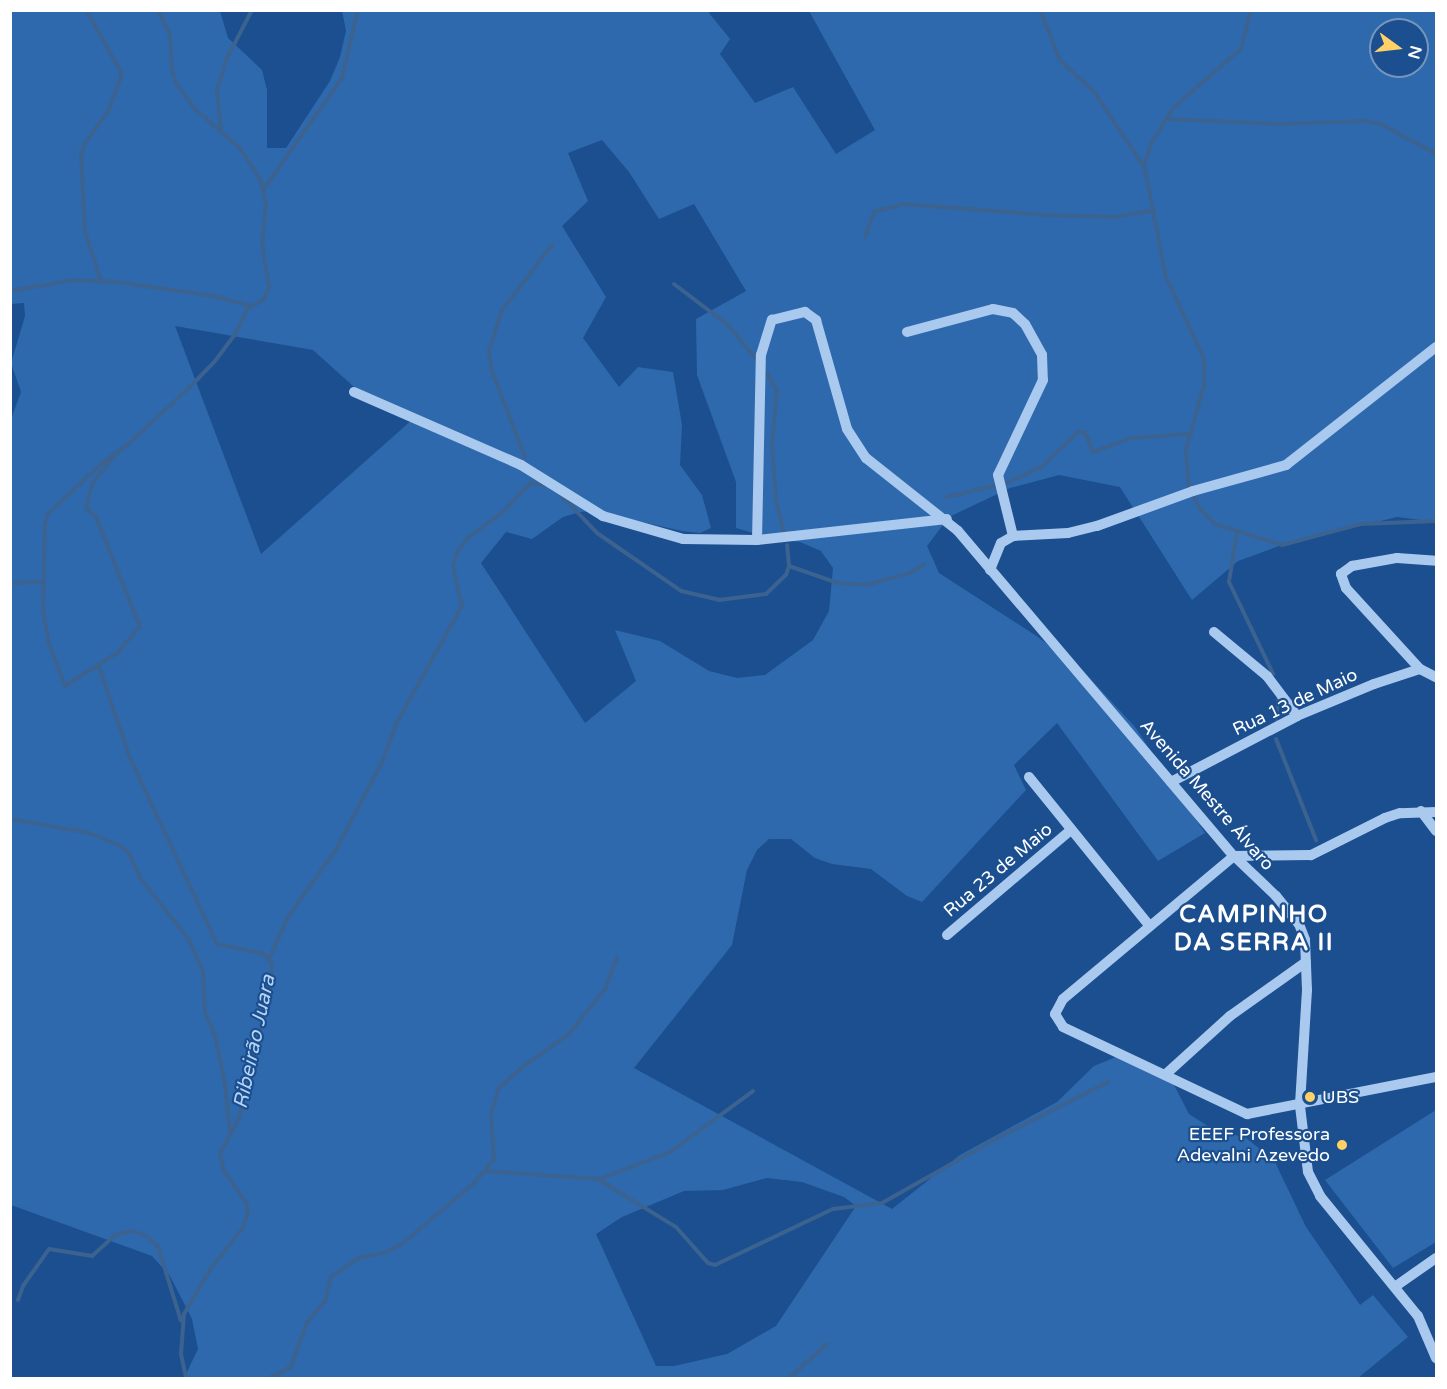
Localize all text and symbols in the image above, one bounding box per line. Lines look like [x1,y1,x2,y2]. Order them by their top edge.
north arrow [1369,18,1429,78]
text: N [1403,43,1426,61]
street label: Rua 13 de Maio [1229,664,1361,740]
street label: Avenida Mestre Álvaro [1135,715,1279,875]
street label: Rua 23 de Maio [939,818,1057,922]
district label: CAMPINHO DA SERRA II [1174,901,1334,957]
water label: Ribeirão Juara [229,973,281,1111]
place label: UBS [1322,1086,1359,1108]
marker: UBS [1303,1090,1317,1104]
place label: EEEF Professora Adevalni Azevedo [1177,1124,1330,1166]
marker: EEEF Professora Adevalni Azevedo [1335,1138,1349,1152]

